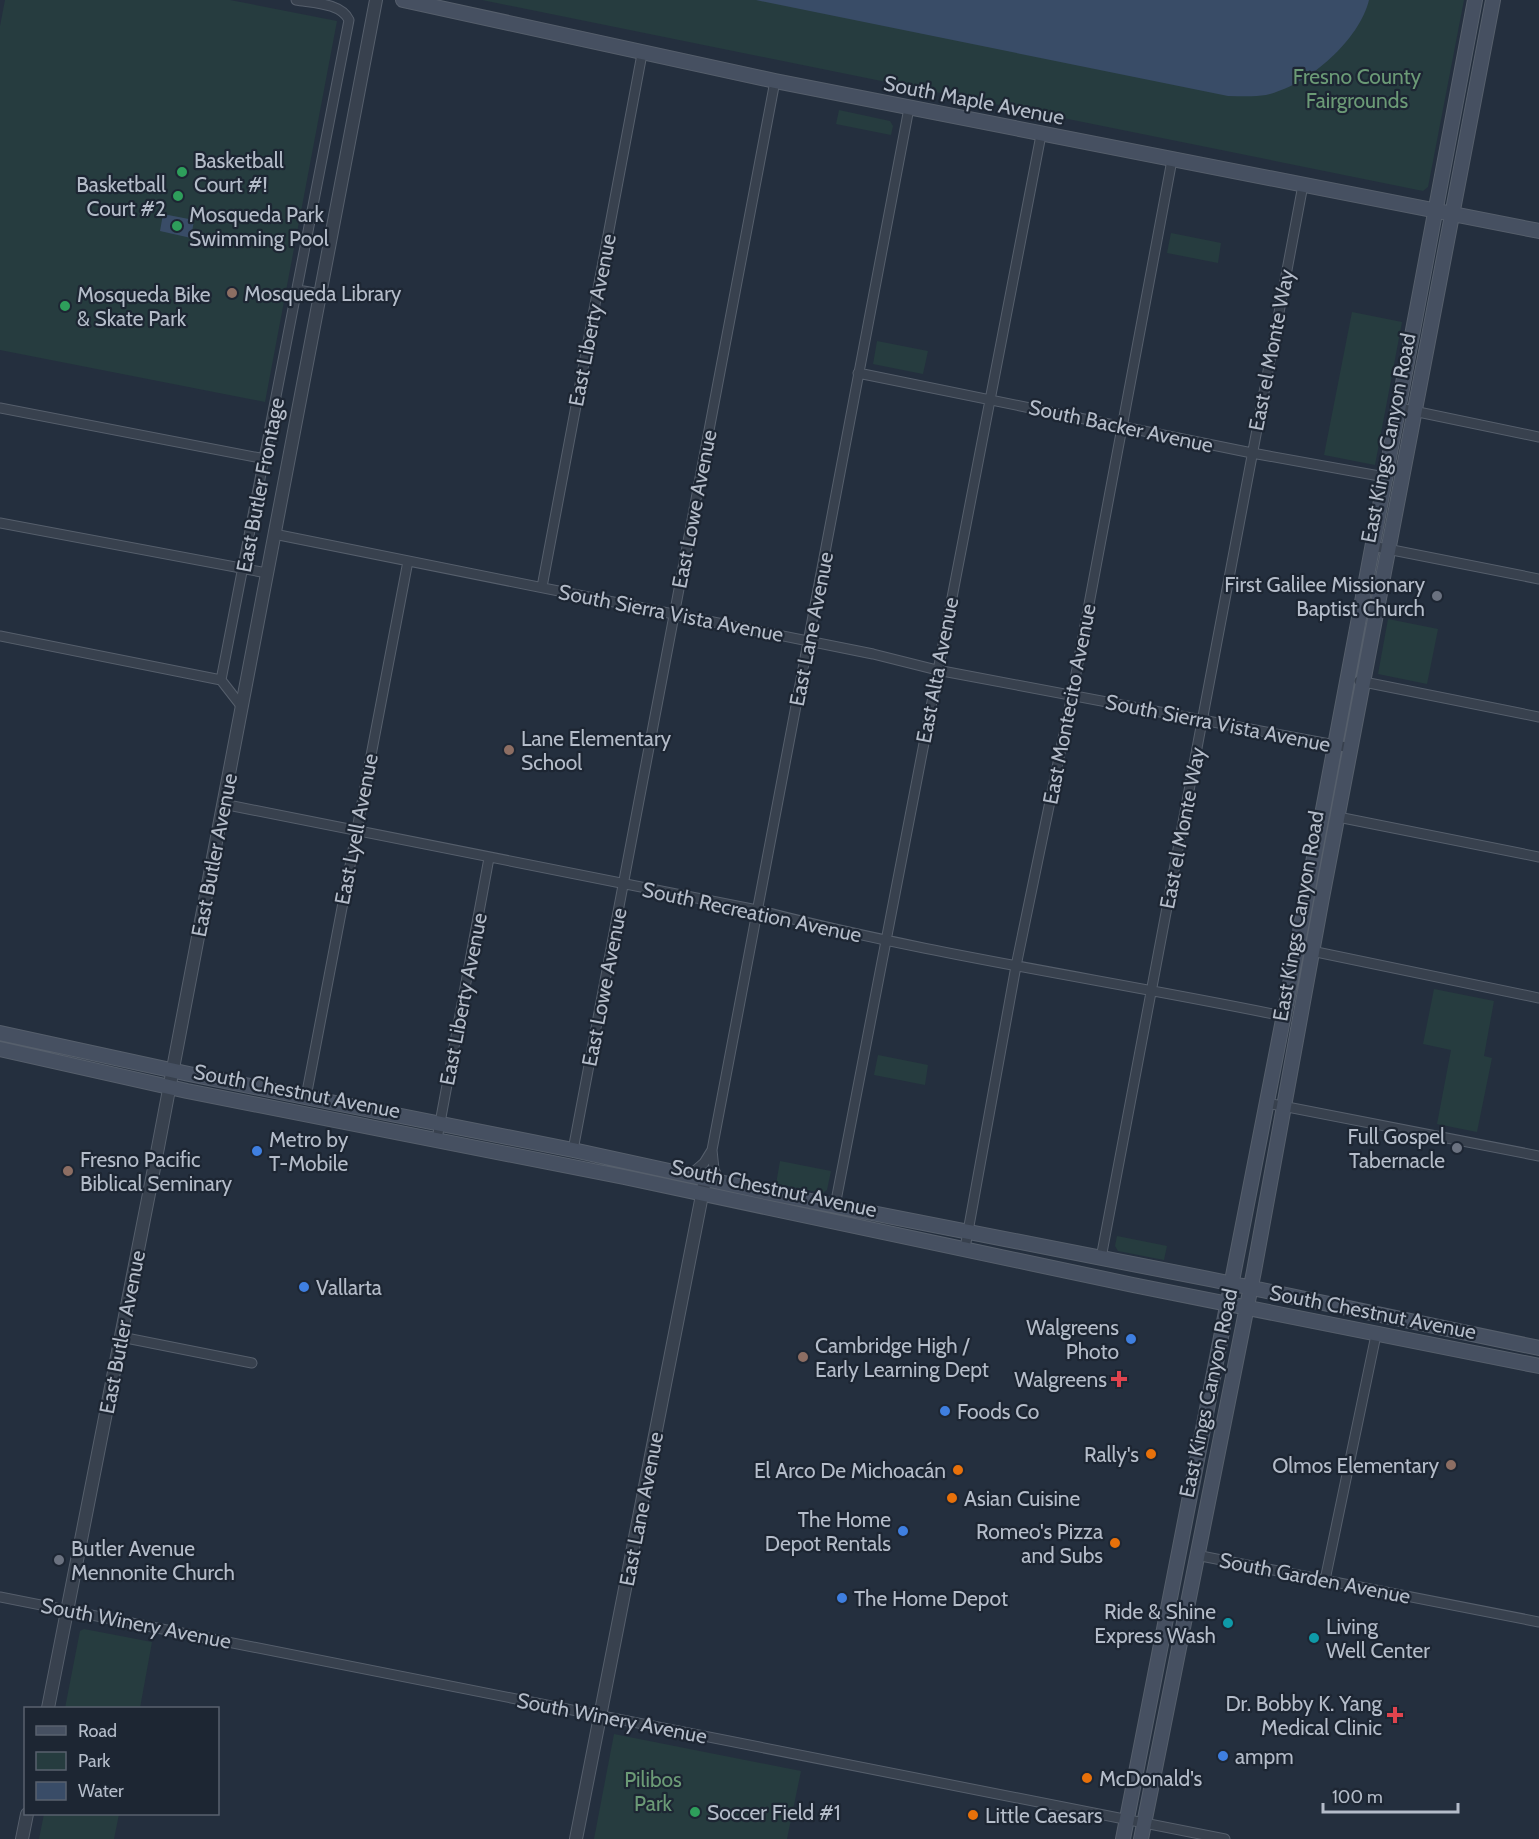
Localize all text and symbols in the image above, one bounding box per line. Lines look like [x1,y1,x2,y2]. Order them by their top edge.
park label: Fresno County Fairgrounds [1293,64,1422,113]
street label: South Maple Avenue [881,70,1067,130]
place label: Basketball Court #! [194,148,284,197]
marker: Basketball Court #! [175,165,189,179]
place label: Basketball Court #2 [76,172,166,221]
marker: Basketball Court #2 [171,189,185,203]
place label: Mosqueda Park Swimming Pool [189,202,329,251]
marker: Mosqueda Park Swimming Pool [170,219,184,233]
street label: East Liberty Avenue [563,231,621,408]
street label: East el Monte Way [1243,267,1299,433]
place label: Mosqueda Library [244,281,402,306]
place label: Mosqueda Bike & Skate Park [77,282,211,331]
marker: Mosqueda Library [225,286,239,300]
marker: Mosqueda Bike & Skate Park [58,299,72,313]
street label: East Kings Canyon Road [1355,331,1421,545]
street label: South Backer Avenue [1027,394,1216,458]
street label: East Butler Frontage [231,395,289,575]
street label: East Lowe Avenue [666,427,722,590]
street label: East Lane Avenue [784,550,838,708]
place label: First Galilee Missionary Baptist Church [1224,572,1425,621]
street label: South Sierra Vista Avenue [556,579,786,647]
marker: First Galilee Missionary Baptist Church [1430,589,1444,603]
street label: East Alta Avenue [911,595,963,745]
street label: East Montecito Avenue [1037,601,1101,806]
street label: South Sierra Vista Avenue [1103,689,1333,757]
place label: Lane Elementary School [521,726,672,775]
marker: Lane Elementary School [502,743,516,757]
street label: East el Monte Way [1154,745,1210,911]
street label: East Lyell Avenue [329,751,383,907]
street label: East Butler Avenue [186,771,242,939]
street label: East Kings Canyon Road [1267,809,1329,1023]
street label: South Recreation Avenue [640,877,864,948]
street label: East Lowe Avenue [576,905,632,1068]
street label: East Liberty Avenue [434,910,492,1087]
street label: South Chestnut Avenue [192,1059,403,1123]
place label: Full Gospel Tabernacle [1348,1124,1445,1173]
place label: Metro by T-Mobile [269,1127,349,1176]
marker: Full Gospel Tabernacle [1450,1141,1464,1155]
marker: Metro by T-Mobile [250,1144,264,1158]
place label: Fresno Pacific Biblical Seminary [80,1147,233,1196]
street label: South Chestnut Avenue [669,1154,880,1222]
marker: Fresno Pacific Biblical Seminary [61,1164,75,1178]
street label: East Butler Avenue [94,1248,150,1416]
place label: Vallarta [316,1275,382,1300]
marker: Vallarta [297,1280,311,1294]
street label: South Chestnut Avenue [1268,1280,1479,1344]
street label: East Kings Canyon Road [1174,1286,1242,1500]
place label: Walgreens Photo [1026,1315,1119,1364]
marker: Walgreens Photo [1124,1332,1138,1346]
place label: Cambridge High / Early Learning Dept [815,1333,989,1382]
marker: Cambridge High / Early Learning Dept [796,1350,810,1364]
place label: Walgreens [1014,1367,1107,1392]
marker: Walgreens [1112,1372,1126,1386]
place label: Foods Co [957,1399,1039,1424]
marker: Foods Co [938,1404,952,1418]
street label: East Lane Avenue [614,1430,668,1588]
place label: Rally's [1084,1442,1139,1467]
marker: Rally's [1144,1447,1158,1461]
place label: Olmos Elementary [1272,1453,1439,1478]
place label: El Arco De Michoacán [754,1458,946,1483]
marker: Olmos Elementary [1444,1458,1458,1472]
marker: El Arco De Michoacán [951,1463,965,1477]
place label: Asian Cuisine [964,1486,1081,1511]
marker: Asian Cuisine [945,1491,959,1505]
place label: The Home Depot Rentals [765,1507,891,1556]
place label: Romeo's Pizza and Subs [976,1519,1103,1568]
marker: The Home Depot Rentals [896,1524,910,1538]
place label: Butler Avenue Mennonite Church [71,1536,235,1585]
marker: Romeo's Pizza and Subs [1108,1536,1122,1550]
street label: South Garden Avenue [1217,1547,1413,1609]
marker: Butler Avenue Mennonite Church [52,1553,66,1567]
place label: The Home Depot [854,1586,1008,1611]
marker: The Home Depot [835,1591,849,1605]
street label: South Winery Avenue [39,1592,233,1654]
place label: Ride & Shine Express Wash [1094,1599,1216,1648]
place label: Living Well Center [1326,1614,1430,1663]
marker: Ride & Shine Express Wash [1221,1616,1235,1630]
marker: Living Well Center [1307,1631,1321,1645]
street label: South Winery Avenue [515,1687,709,1749]
place label: Dr. Bobby K. Yang Medical Clinic [1226,1691,1383,1740]
marker: Dr. Bobby K. Yang Medical Clinic [1386,1706,1404,1724]
legend [24,1707,219,1815]
text: Road [78,1720,117,1742]
place label: ampm [1235,1744,1294,1769]
marker: ampm [1216,1749,1230,1763]
text: Park [78,1750,111,1772]
place label: McDonald's [1099,1766,1203,1791]
park label: Pilibos Park [624,1767,682,1816]
marker: McDonald's [1080,1771,1094,1785]
scale bar [1323,1776,1458,1814]
text: Water [78,1780,124,1802]
text: 100 m [1332,1786,1383,1808]
place label: Soccer Field #1 [707,1800,841,1825]
place label: Little Caesars [985,1803,1103,1828]
marker: Soccer Field #1 [688,1805,702,1819]
marker: Little Caesars [966,1808,980,1822]

